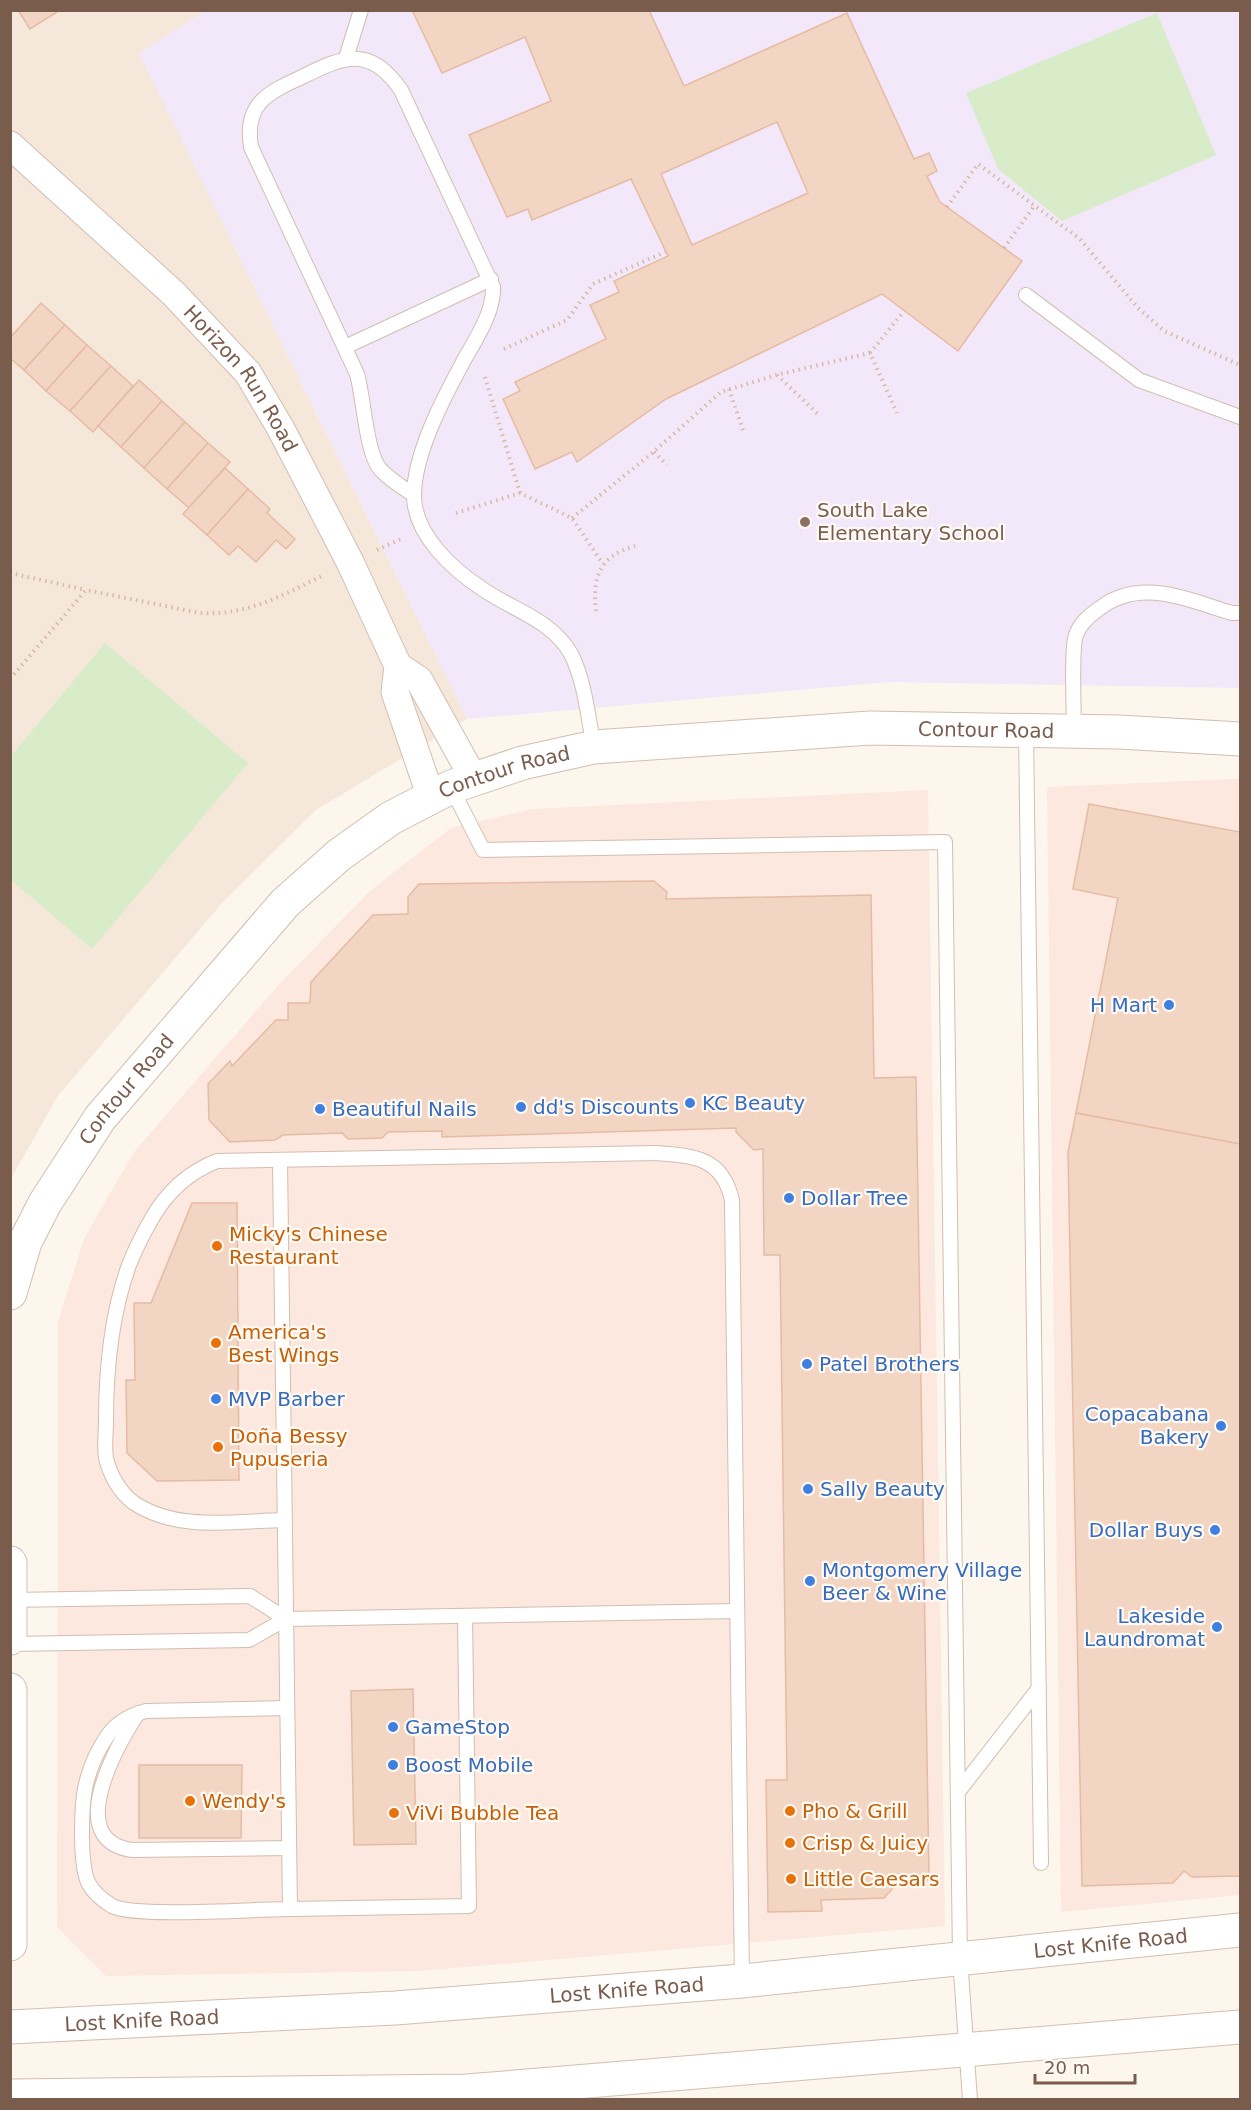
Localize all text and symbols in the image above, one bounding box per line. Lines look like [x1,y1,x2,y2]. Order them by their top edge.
street label: Horizon Run Road [179,300,303,456]
place label: South Lake Elementary School [817,498,1005,545]
marker: South Lake Elementary School [798,515,812,529]
street label: Contour Road [918,717,1055,743]
street label: Contour Road [434,741,572,804]
place label: H Mart [1090,993,1157,1017]
marker: H Mart [1162,998,1176,1012]
street label: Contour Road [74,1029,179,1149]
place label: KC Beauty [702,1091,805,1115]
place label: dd's Discounts [533,1095,679,1119]
marker: KC Beauty [683,1096,697,1110]
place label: Beautiful Nails [332,1097,477,1121]
marker: dd's Discounts [514,1100,528,1114]
marker: Beautiful Nails [313,1102,327,1116]
place label: Dollar Tree [801,1186,908,1210]
marker: Dollar Tree [782,1191,796,1205]
place label: Micky's Chinese Restaurant [229,1222,388,1269]
marker: Micky's Chinese Restaurant [210,1239,224,1253]
place label: America's Best Wings [228,1320,339,1367]
marker: America's Best Wings [209,1336,223,1350]
place label: Patel Brothers [819,1352,960,1376]
marker: Patel Brothers [800,1357,814,1371]
place label: MVP Barber [228,1387,346,1411]
marker: MVP Barber [209,1392,223,1406]
place label: Copacabana Bakery [1085,1402,1209,1449]
marker: Copacabana Bakery [1214,1419,1228,1433]
place label: Doña Bessy Pupuseria [230,1424,348,1471]
marker: Doña Bessy Pupuseria [211,1440,225,1454]
place label: Sally Beauty [820,1477,945,1501]
marker: Sally Beauty [801,1482,815,1496]
place label: Dollar Buys [1089,1518,1203,1542]
marker: Dollar Buys [1208,1523,1222,1537]
place label: Montgomery Village Beer & Wine [822,1558,1022,1605]
marker: Montgomery Village Beer & Wine [803,1574,817,1588]
place label: Lakeside Laundromat [1084,1604,1205,1651]
marker: Lakeside Laundromat [1210,1620,1224,1634]
place label: GameStop [405,1715,510,1739]
marker: GameStop [386,1720,400,1734]
place label: Boost Mobile [405,1753,533,1777]
marker: Boost Mobile [386,1758,400,1772]
place label: Wendy's [202,1789,286,1813]
marker: Wendy's [183,1794,197,1808]
place label: Pho & Grill [802,1799,908,1823]
place label: ViVi Bubble Tea [406,1801,559,1825]
marker: Pho & Grill [783,1804,797,1818]
marker: ViVi Bubble Tea [387,1806,401,1820]
place label: Crisp & Juicy [802,1831,928,1855]
marker: Crisp & Juicy [783,1836,797,1850]
place label: Little Caesars [803,1867,939,1891]
marker: Little Caesars [784,1872,798,1886]
street label: Lost Knife Road [1032,1923,1189,1963]
street label: Lost Knife Road [549,1972,705,2008]
street label: Lost Knife Road [64,2005,220,2036]
scale bar [1035,2047,1136,2085]
text: 20 m [1044,2057,1090,2078]

